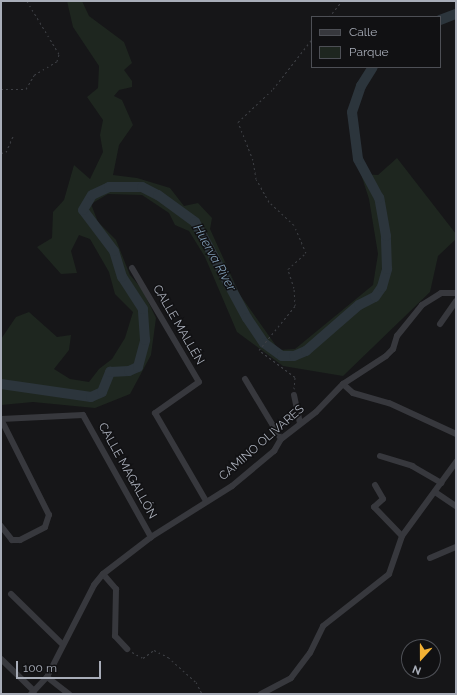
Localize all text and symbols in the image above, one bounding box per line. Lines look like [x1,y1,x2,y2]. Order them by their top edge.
legend [311,16,441,68]
text: Calle [349,25,377,39]
text: Parque [349,45,389,59]
water label: Huerva River [189,222,239,294]
street label: CALLE MALLÉN [149,283,207,367]
street label: CAMINO OLIVARES [217,402,307,484]
street label: CALLE MAGALLÓN [95,420,159,522]
north arrow [401,639,441,679]
scale bar [18,653,103,679]
text: 100 m [23,661,57,675]
text: N [411,662,423,677]

